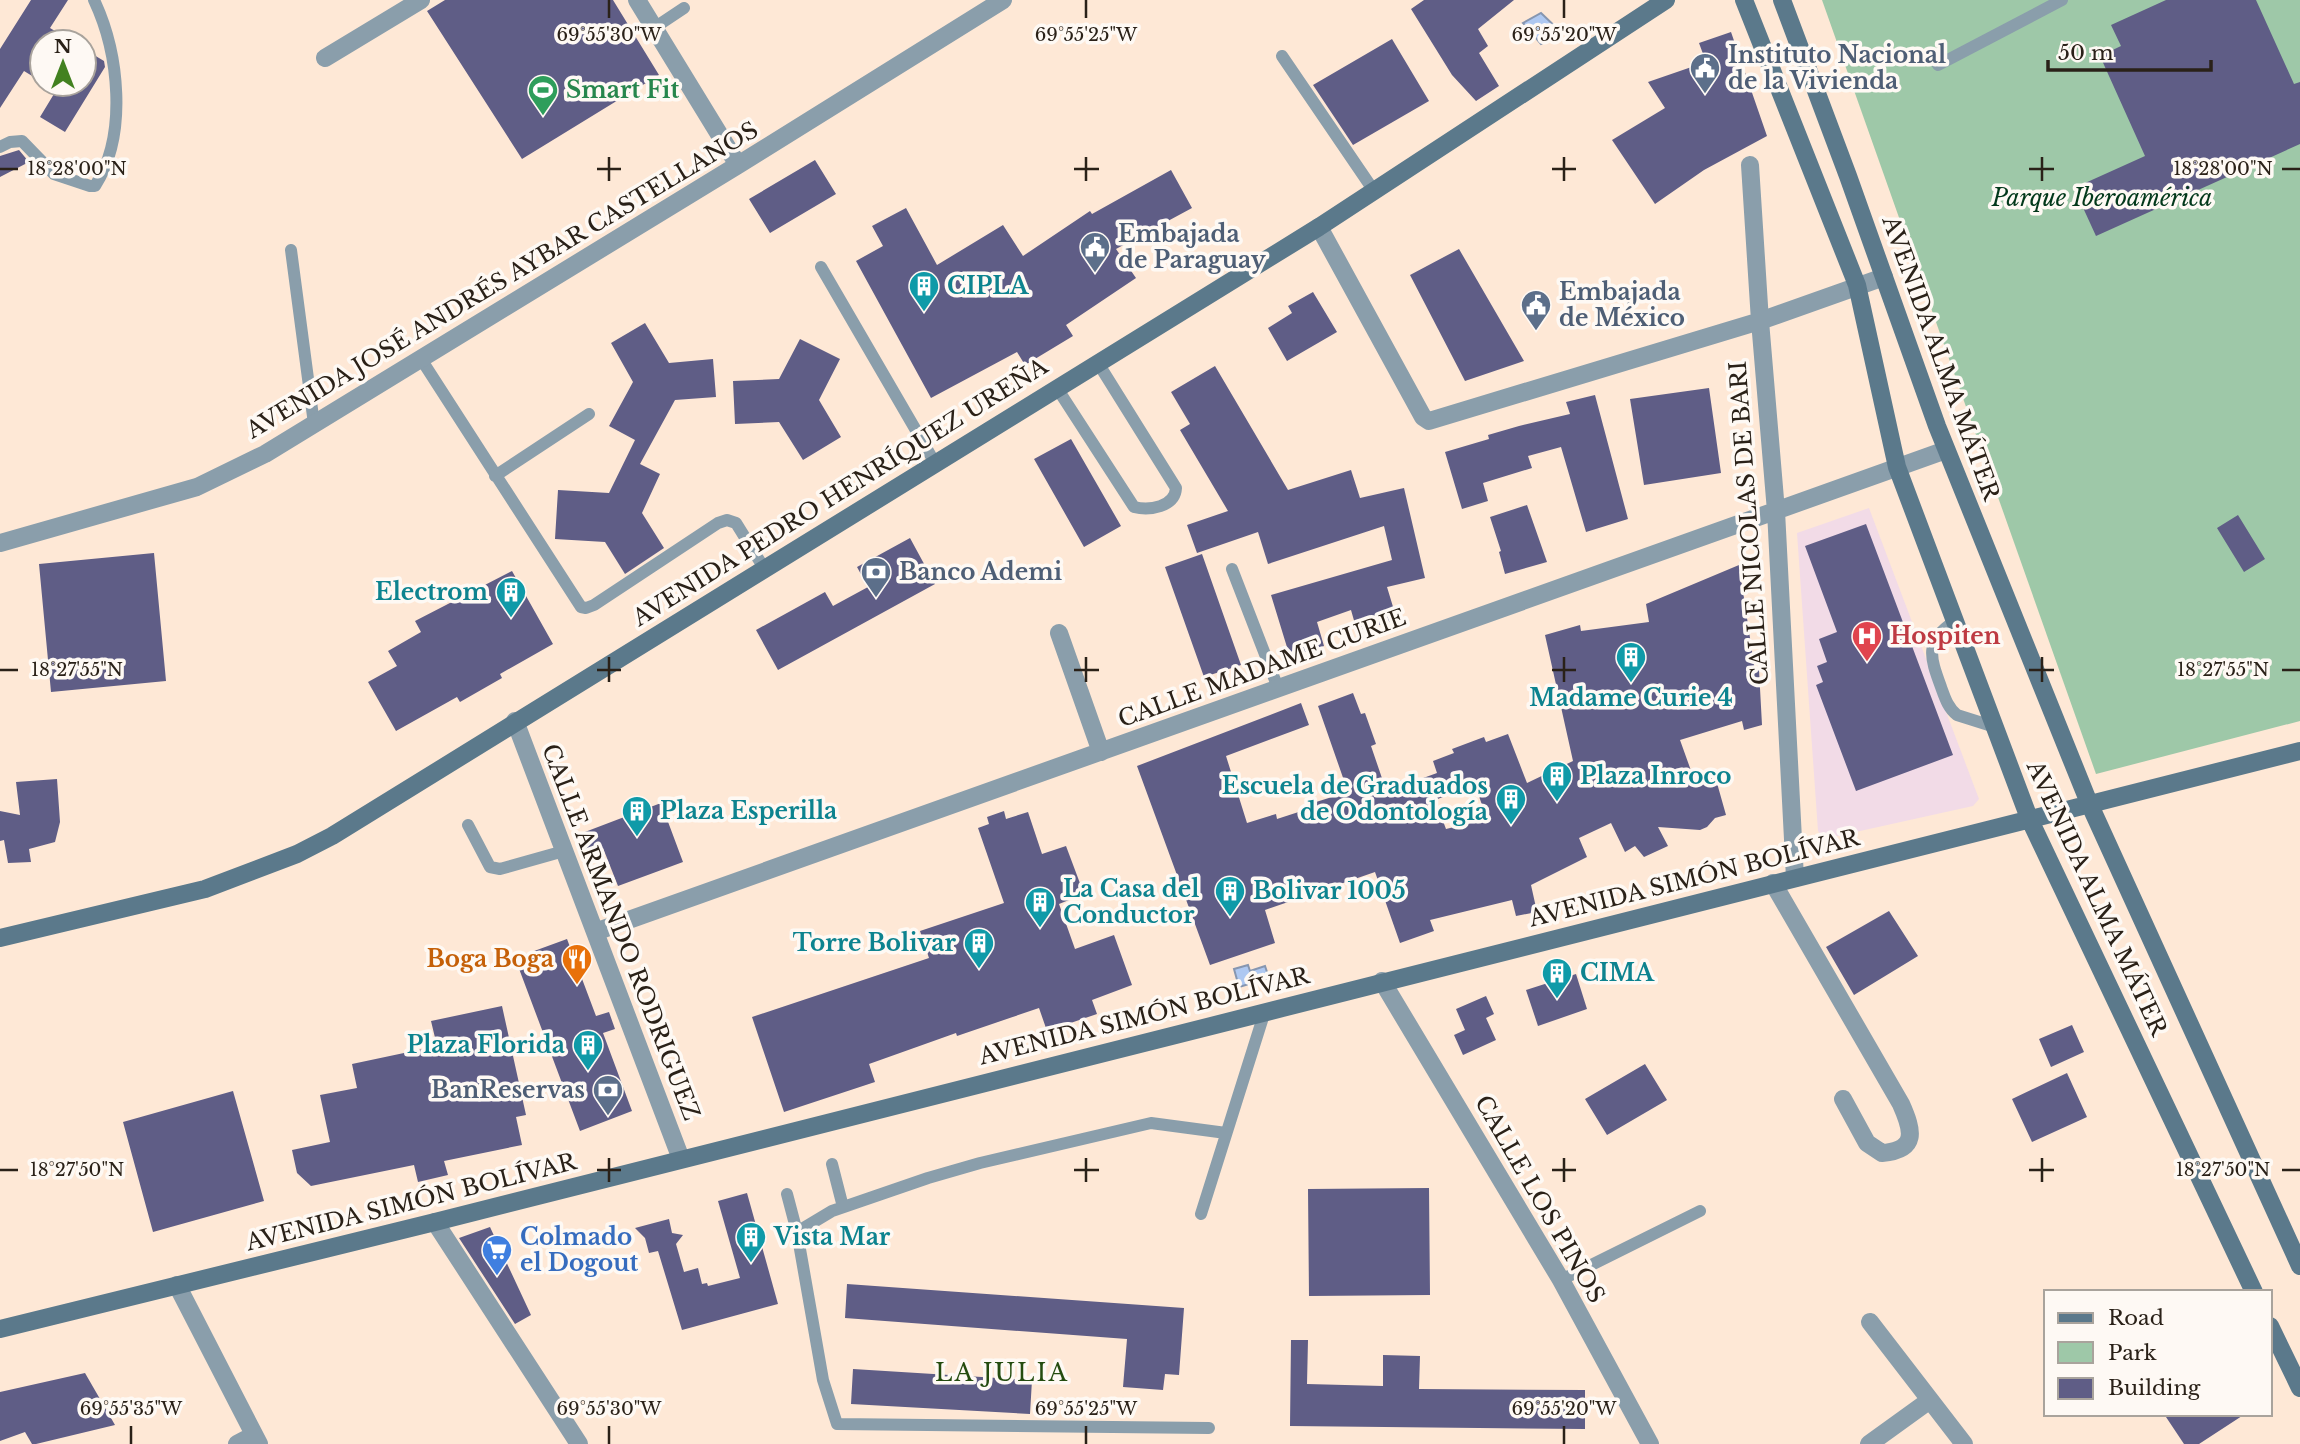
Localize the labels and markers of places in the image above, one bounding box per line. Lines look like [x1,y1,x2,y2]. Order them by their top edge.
place label: Instituto Nacional de la Vivienda [1728,41,1946,95]
public building icon: Instituto Nacional de la Vivienda [1688,51,1722,95]
sports icon: Smart Fit [526,73,560,117]
place label: Smart Fit [566,76,679,104]
place label: Embajada de Paraguay [1118,220,1267,274]
public building icon: Embajada de Paraguay [1078,230,1112,274]
building icon: CIPLA [907,269,941,313]
place label: CIPLA [947,272,1030,300]
place label: Embajada de México [1559,278,1685,332]
public building icon: Embajada de México [1519,288,1553,332]
bank icon: Banco Ademi [859,555,893,599]
place label: Banco Ademi [899,558,1062,586]
building icon: Electrom [494,575,528,619]
place label: Electrom [375,578,489,606]
hospital icon: Hospiten [1850,619,1884,663]
place label: Hospiten [1890,622,2001,650]
building icon: Madame Curie 4 [1614,640,1648,684]
place label: Madame Curie 4 [1529,684,1733,712]
building icon: Plaza Inroco [1540,759,1574,803]
place label: Plaza Inroco [1580,762,1732,790]
place label: Escuela de Graduados de Odontología [1222,772,1488,826]
building icon: Escuela de Graduados de Odontología [1494,782,1528,826]
building icon: Plaza Esperilla [620,794,654,838]
place label: Plaza Esperilla [660,797,837,825]
building icon: Bolivar 1005 [1213,874,1247,918]
place label: La Casa del Conductor [1063,875,1199,929]
place label: Bolivar 1005 [1253,877,1406,905]
building icon: La Casa del Conductor [1023,885,1057,929]
building icon: Torre Bolivar [962,926,996,970]
place label: Torre Bolivar [793,929,957,957]
restaurant icon: Boga Boga [560,942,594,986]
place label: Boga Boga [426,945,554,973]
building icon: CIMA [1540,956,1574,1000]
place label: CIMA [1580,959,1655,987]
building icon: Plaza Florida [571,1028,605,1072]
place label: Plaza Florida [407,1031,565,1059]
bank icon: BanReservas [591,1073,625,1117]
place label: BanReservas [431,1076,585,1104]
building icon: Vista Mar [734,1220,768,1264]
place label: Colmado el Dogout [520,1223,638,1277]
place label: Vista Mar [773,1223,891,1251]
supermarket icon: Colmado el Dogout [480,1233,514,1277]

